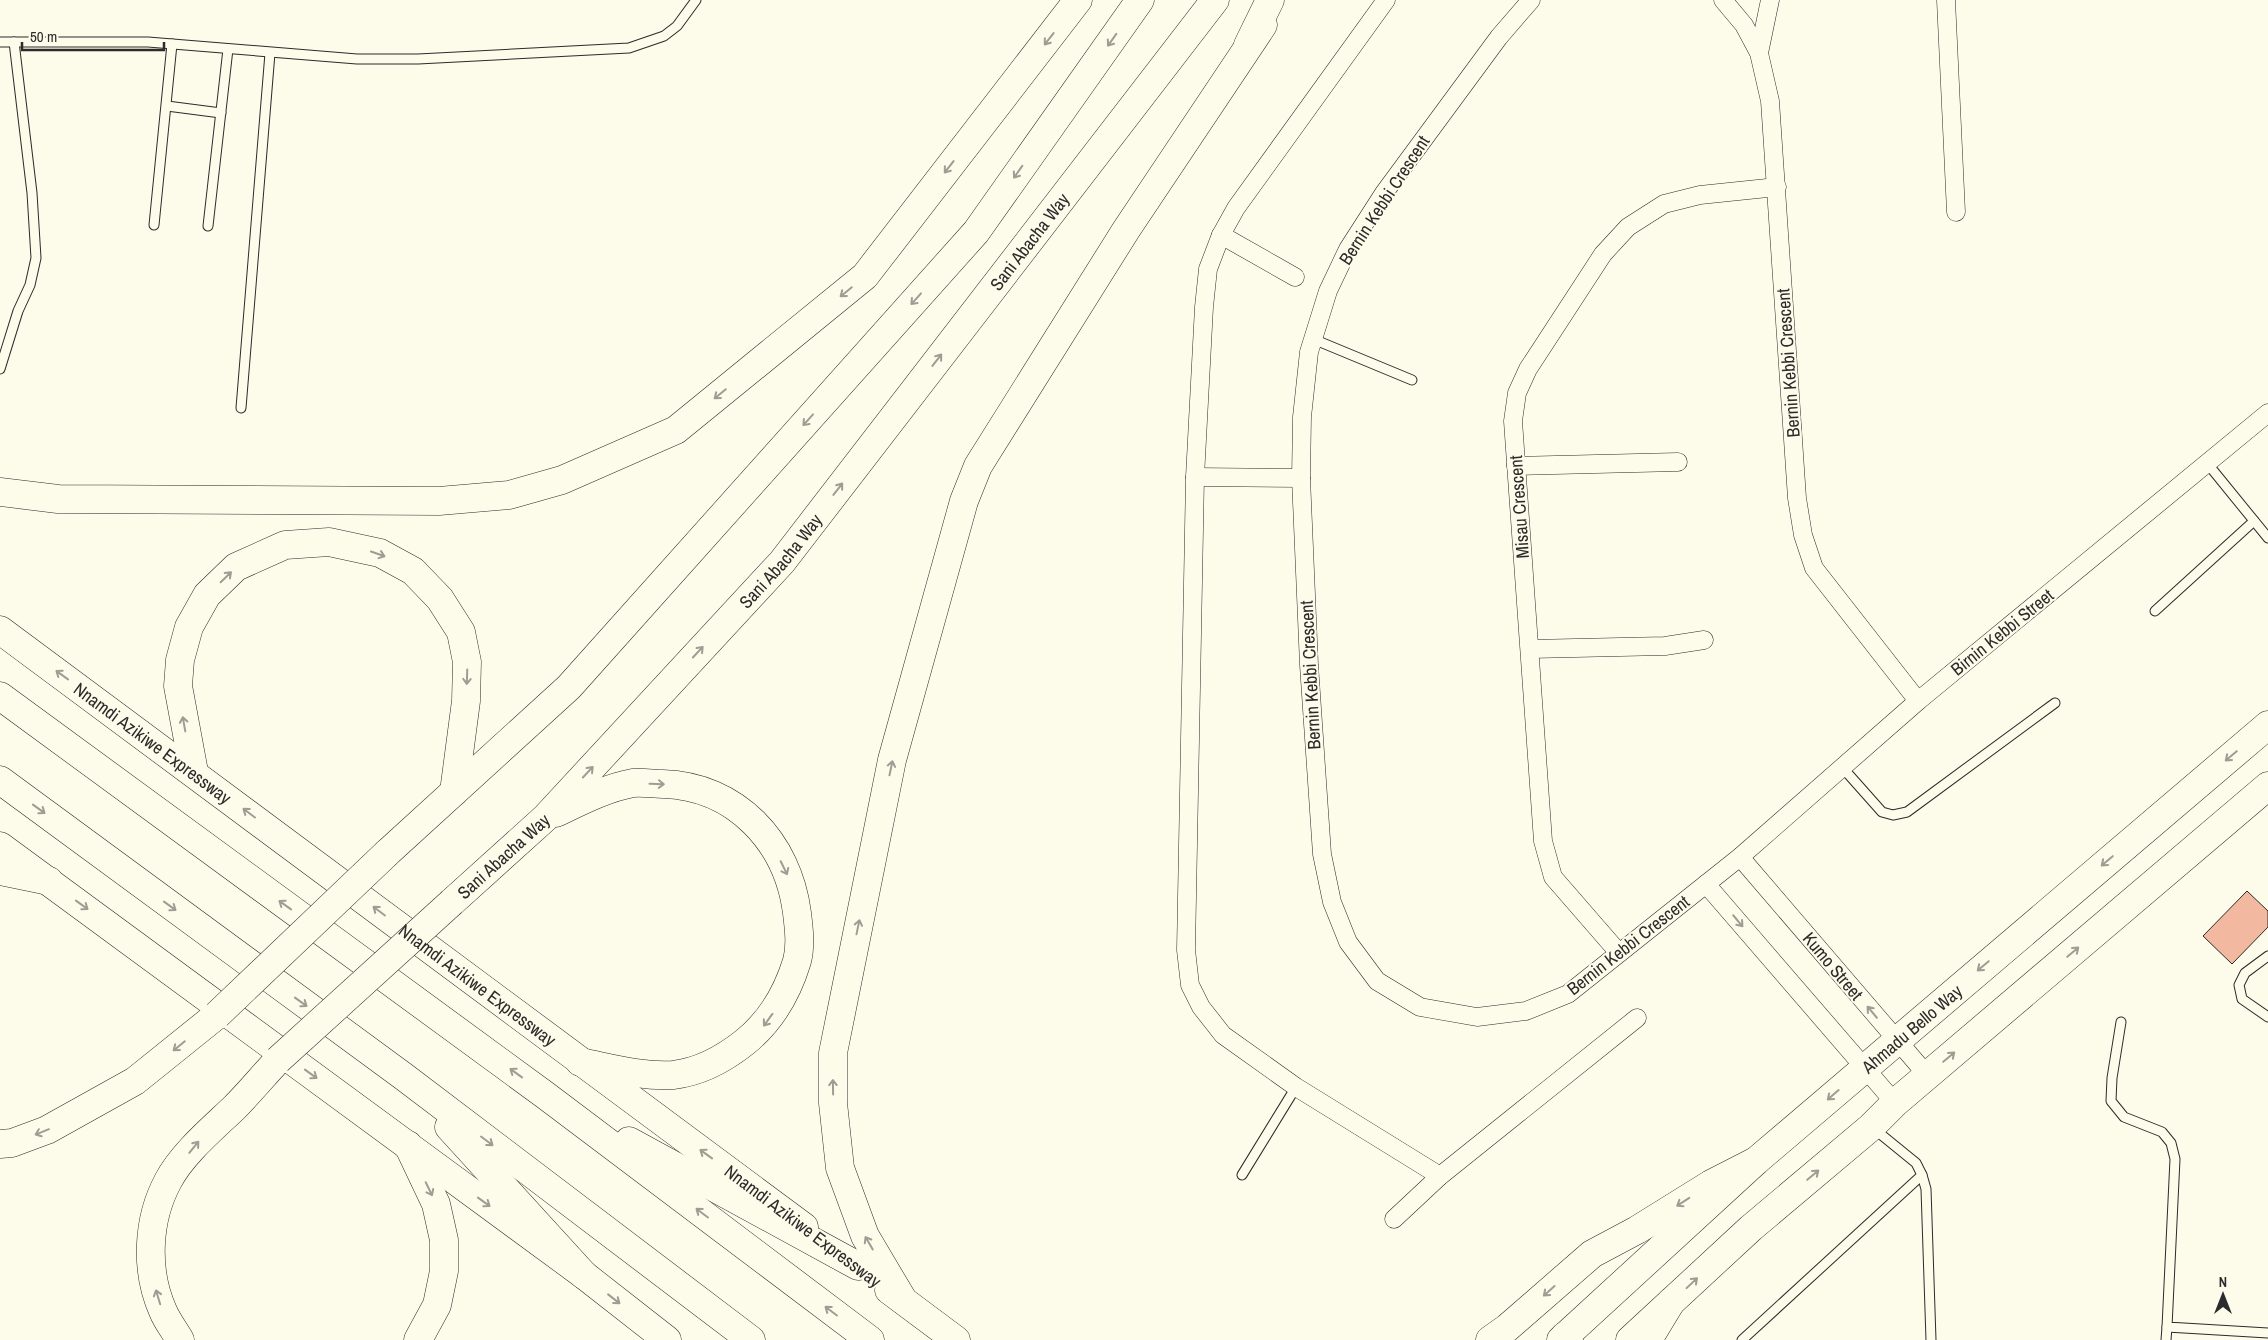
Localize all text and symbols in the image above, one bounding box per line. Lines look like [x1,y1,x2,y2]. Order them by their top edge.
scale bar [22,20,165,52]
text: 50 m [30,26,57,47]
one-way arrow [1043,32,1054,45]
one-way arrow [1107,33,1117,47]
street label: Bernin Kebbi Crescent [1333,131,1435,269]
one-way arrow [944,160,954,174]
one-way arrow [1013,165,1023,179]
street label: Sani Abacha Way [983,187,1075,295]
one-way arrow [839,286,852,297]
street label: Bernin Kebbi Crescent [1770,288,1806,438]
one-way arrow [910,292,922,305]
one-way arrow [932,354,943,367]
one-way arrow [713,389,726,400]
one-way arrow [802,413,814,426]
street label: Misau Crescent [1503,455,1535,559]
one-way arrow [832,483,843,496]
street label: Sani Abacha Way [733,508,828,614]
one-way arrow [370,549,386,559]
one-way arrow [220,571,233,583]
street label: Birnin Kebbi Street [1945,583,2059,681]
street label: Bernin Kebbi Crescent [1294,600,1326,750]
one-way arrow [692,646,704,659]
one-way arrow [462,669,471,685]
one-way arrow [55,670,69,680]
street label: Nnamdi Azikiwe Expressway [69,676,237,810]
one-way arrow [179,717,189,733]
one-way arrow [2224,751,2237,762]
one-way arrow [886,760,896,776]
one-way arrow [582,765,594,778]
one-way arrow [649,779,665,788]
one-way arrow [32,804,46,814]
street label: Sani Abacha Way [451,807,555,904]
one-way arrow [243,808,256,819]
one-way arrow [2100,856,2113,867]
one-way arrow [780,860,789,875]
street label: Bernin Kebbi Crescent [1561,889,1695,1001]
one-way arrow [75,900,89,910]
one-way arrow [279,900,293,910]
one-way arrow [163,901,177,911]
one-way arrow [372,906,386,916]
one-way arrow [1732,915,1744,928]
street label: Nnamdi Azikiwe Expressway [394,918,562,1052]
one-way arrow [854,919,863,935]
street label: Kumo Street [1797,927,1869,1005]
one-way arrow [2066,946,2079,957]
one-way arrow [1976,961,1989,972]
street label: Ahmadu Bello Way [1855,978,1968,1079]
one-way arrow [294,997,308,1007]
one-way arrow [1867,1006,1878,1019]
one-way arrow [762,1013,773,1026]
one-way arrow [172,1040,185,1051]
one-way arrow [1942,1051,1955,1063]
one-way arrow [509,1068,523,1078]
one-way arrow [304,1069,318,1079]
one-way arrow [828,1079,838,1096]
one-way arrow [1826,1089,1839,1100]
one-way arrow [34,1128,50,1137]
one-way arrow [480,1135,493,1146]
one-way arrow [189,1141,200,1154]
one-way arrow [699,1149,713,1159]
street label: Nnamdi Azikiwe Expressway [719,1159,887,1294]
one-way arrow [1807,1170,1820,1181]
one-way arrow [425,1181,434,1196]
one-way arrow [477,1197,491,1207]
one-way arrow [1677,1197,1691,1207]
one-way arrow [695,1208,709,1218]
one-way arrow [864,1237,874,1251]
north arrow [2198,1270,2248,1320]
text: N [2219,1273,2227,1291]
one-way arrow [1685,1277,1698,1289]
one-way arrow [1542,1285,1555,1297]
one-way arrow [153,1289,163,1305]
one-way arrow [608,1294,621,1305]
one-way arrow [825,1305,838,1316]

